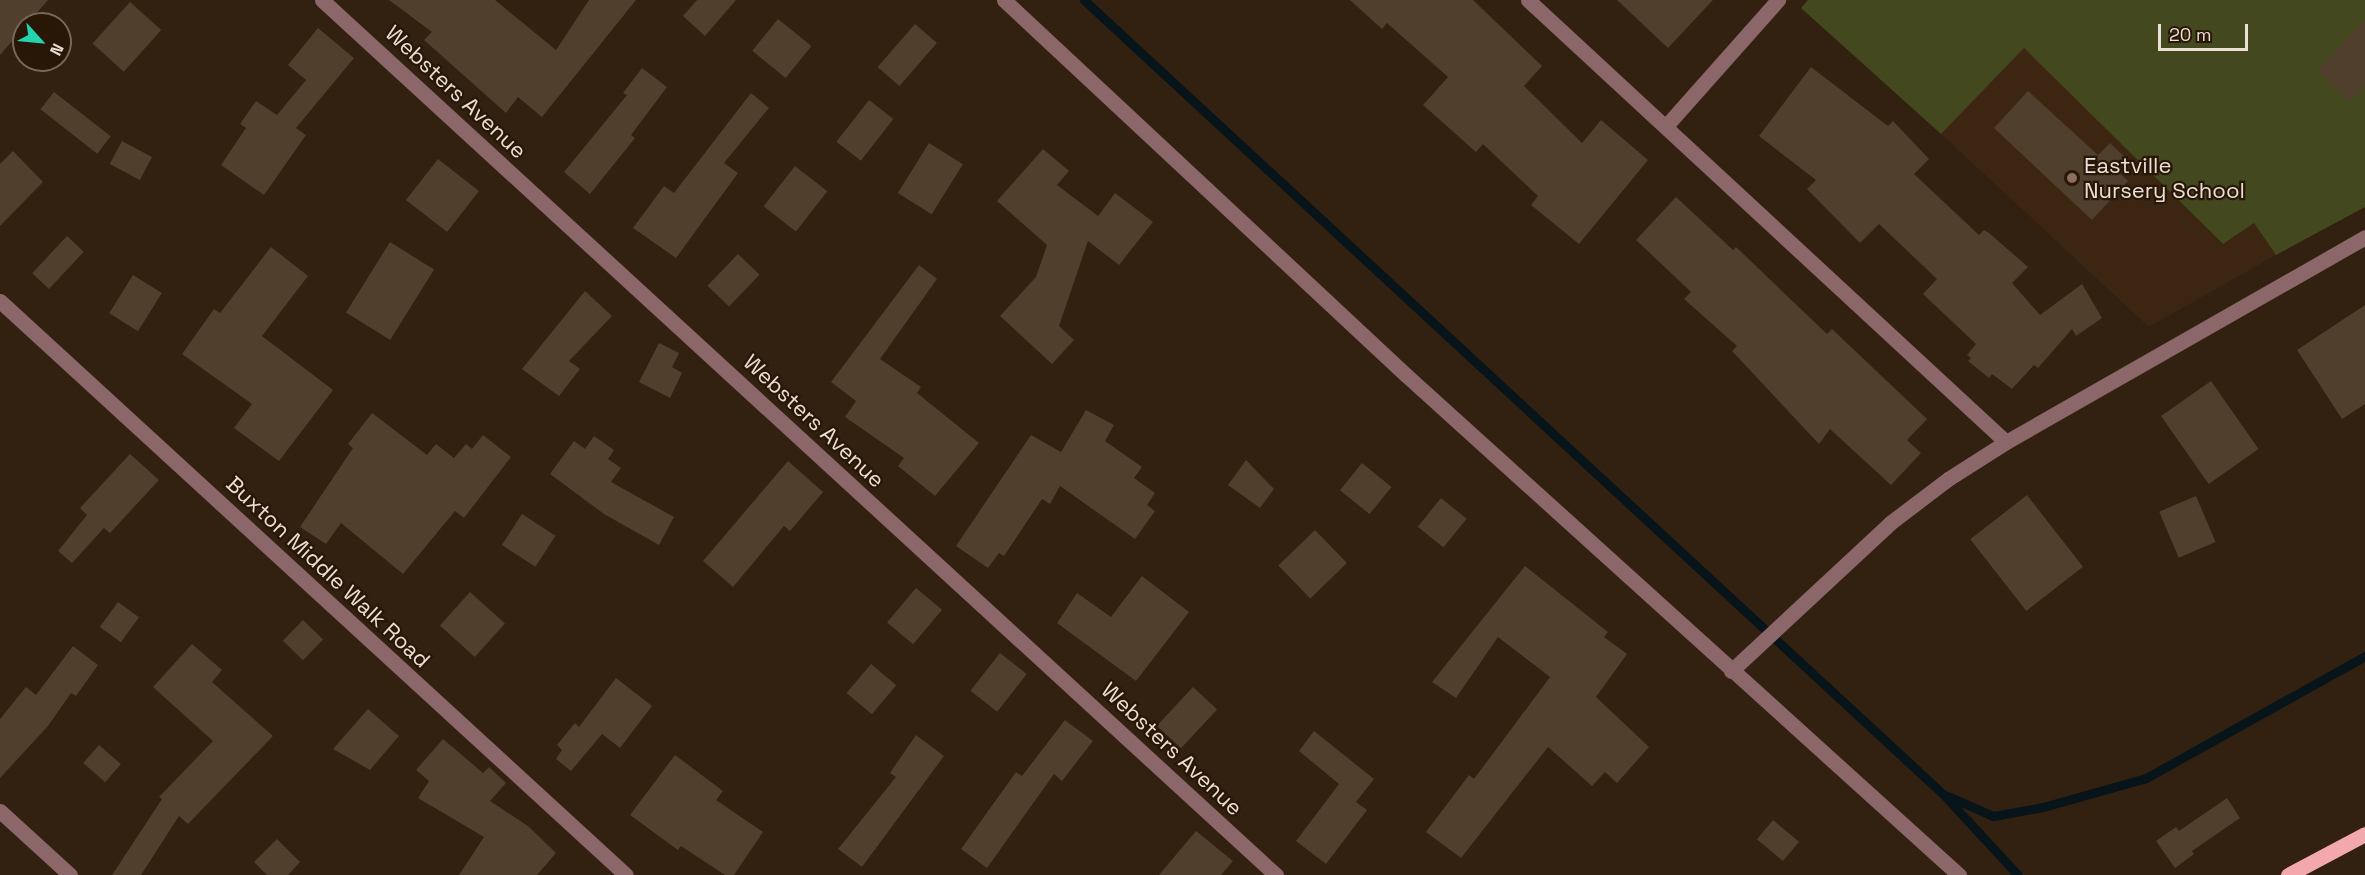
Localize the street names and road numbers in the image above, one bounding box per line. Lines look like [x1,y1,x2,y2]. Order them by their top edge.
street label: Websters Avenue [380,20,532,164]
street label: Websters Avenue [738,349,890,493]
street label: Buxton Middle Walk Road [221,471,435,673]
street label: Websters Avenue [1096,677,1248,821]

